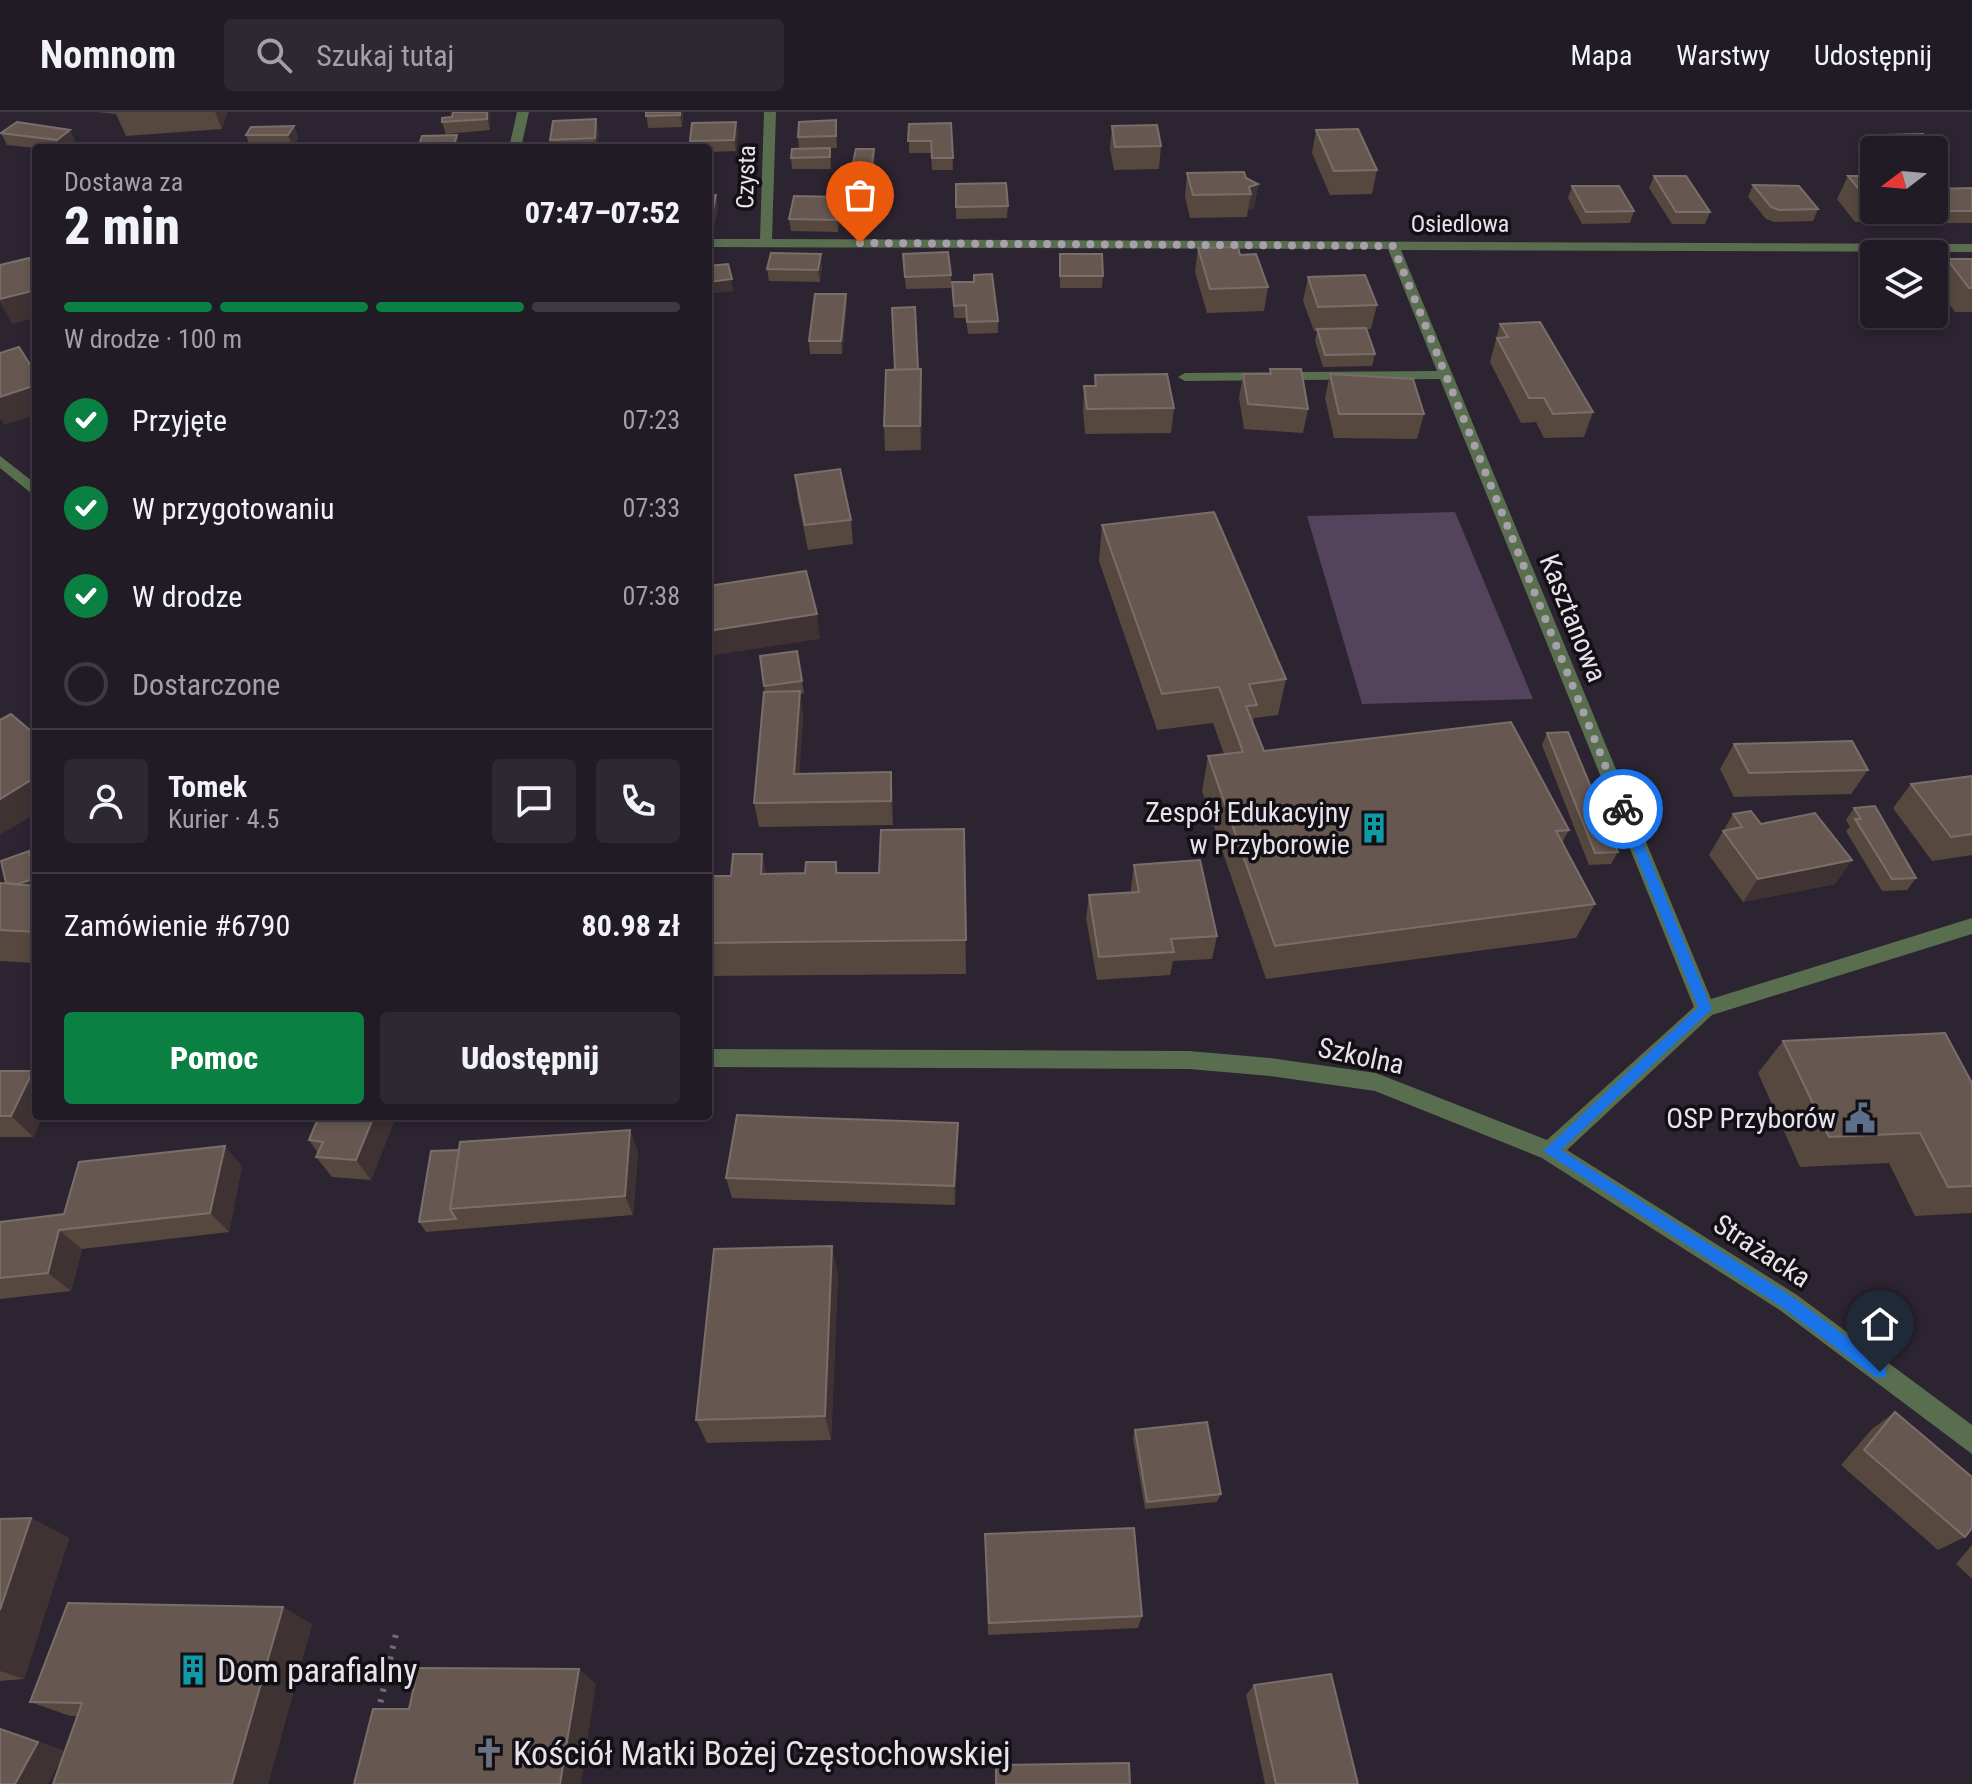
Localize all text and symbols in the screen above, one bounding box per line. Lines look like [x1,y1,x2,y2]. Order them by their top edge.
search box [224,19,784,91]
text: Nomnom [40,33,176,77]
icon: search [252,33,296,77]
text: Szukaj tutaj [316,38,454,73]
text: Mapa [1571,39,1632,72]
text: Warstwy [1676,39,1770,72]
text: Udostępnij [1814,39,1932,72]
north arrow [1860,136,1948,224]
map controls [1860,136,1948,328]
street label: Czysta [731,145,761,209]
pin [826,161,894,243]
text: Dostawa za [64,167,183,197]
icon: bag [838,173,882,217]
text: 07:47–07:52 [525,195,680,230]
text: 2 min [64,196,180,257]
street label: Osiedlowa [1411,210,1509,238]
button: layers [1860,240,1948,328]
text: W drodze · 100 m [64,324,242,354]
icon: check [64,398,108,442]
text: Przyjęte [132,403,227,438]
text: 07:23 [623,405,680,435]
icon: check [64,486,108,530]
text: W przygotowaniu [132,491,334,526]
text: 07:33 [623,493,680,523]
street label: Kasztanowa [1532,549,1614,687]
icon: check [64,574,108,618]
text: W drodze [132,579,242,614]
text: 07:38 [623,581,680,611]
text: Dostarczone [132,667,280,702]
button: person [64,759,148,843]
button: chat [492,759,576,843]
button: phone [596,759,680,843]
text: Tomek [168,769,247,804]
courier [1583,769,1663,849]
icon: bike [1601,787,1645,831]
place label: Zespół Edukacyjny w Przyborowie [1145,796,1350,861]
text: Kurier · 4.5 [168,804,279,834]
building icon: Zespół Edukacyjny w Przyborowie [1357,811,1391,845]
text: Zamówienie #6790 [64,908,290,943]
text: 80.98 zł [582,908,680,943]
button: Pomoc [64,1012,364,1104]
button: Udostępnij [380,1012,680,1104]
street label: Szkolna [1315,1031,1407,1081]
public building icon: OSP Przyborów [1843,1101,1877,1135]
place label: OSP Przyborów [1666,1102,1836,1135]
street label: Strażacka [1707,1208,1817,1294]
pin [1846,1290,1914,1372]
icon: home [1858,1302,1902,1346]
place label: Dom parafialny [217,1650,417,1690]
building icon: Dom parafialny [176,1653,210,1687]
place label: Kościół Matki Bożej Częstochowskiej [513,1733,1011,1773]
church icon: Kościół Matki Bożej Częstochowskiej [472,1736,506,1770]

